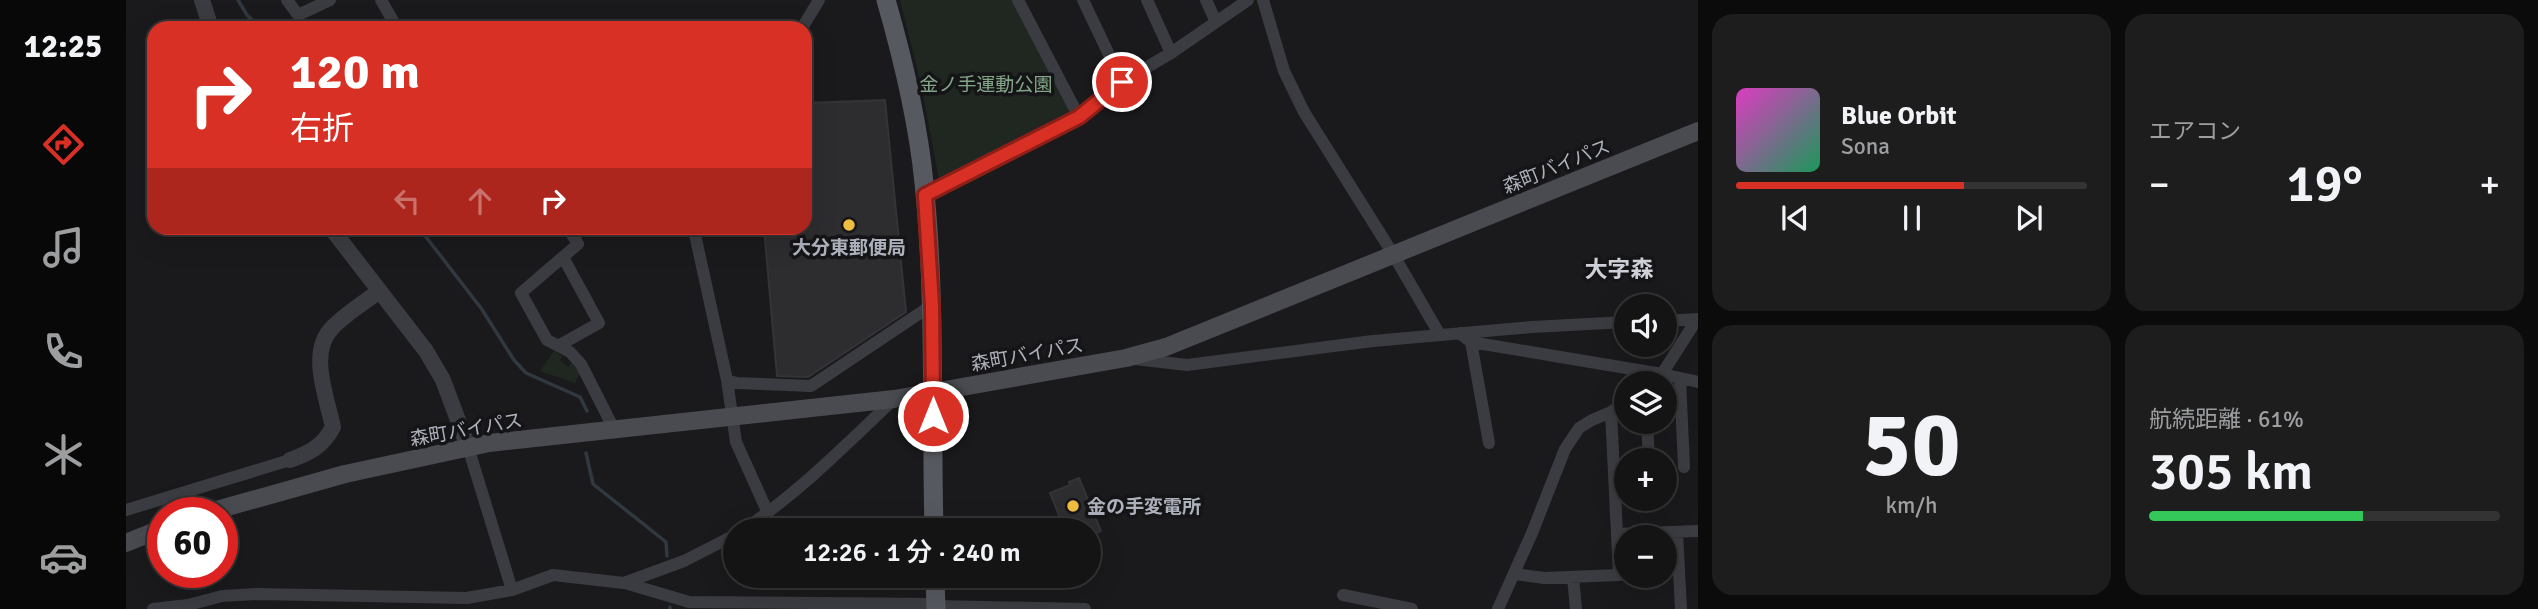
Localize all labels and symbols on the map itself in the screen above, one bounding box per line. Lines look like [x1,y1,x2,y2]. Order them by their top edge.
pin [1092,52,1152,112]
park label: 金ノ手運動公園 [919,73,1053,97]
street label: 森町バイパス [1499,135,1614,199]
marker: 大分東郵便局 [841,217,857,233]
place label: 大分東郵便局 [792,236,906,260]
district label: 大字森 [1585,255,1654,284]
street label: 森町バイパス [969,333,1085,377]
position arrow [896,379,970,453]
street label: 森町バイパス [408,408,524,452]
place label: 金の手変電所 [1087,495,1201,519]
speed limit sign: 60 [147,497,238,588]
marker: 金の手変電所 [1065,498,1081,514]

